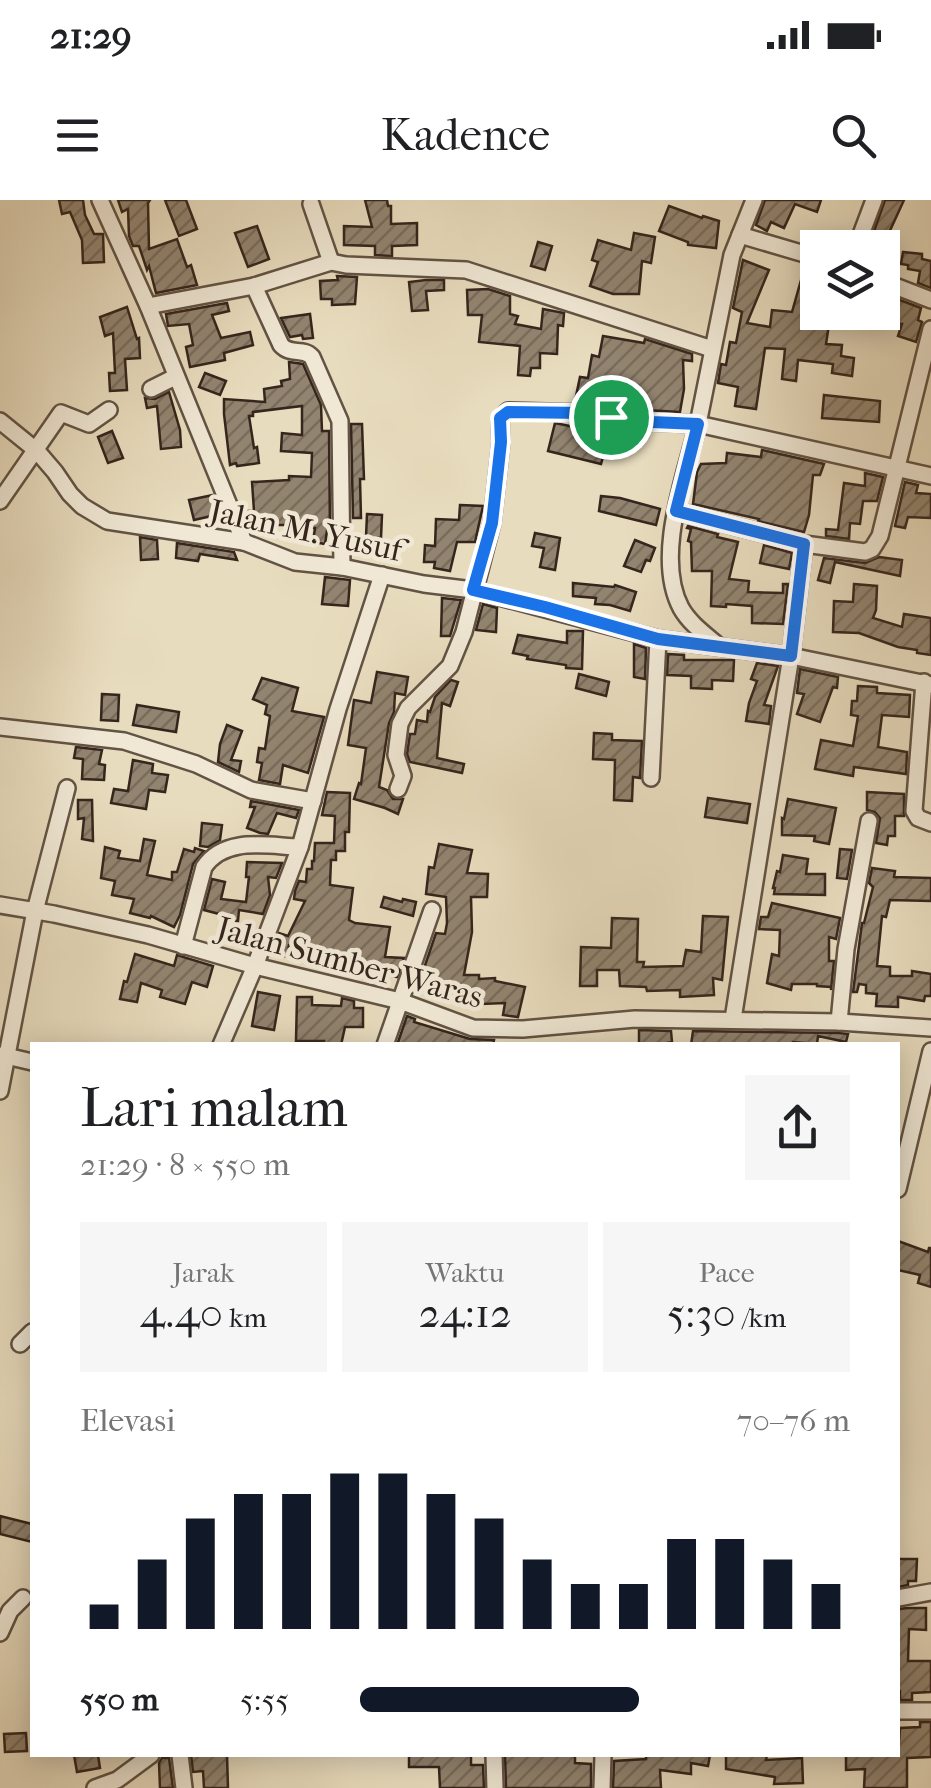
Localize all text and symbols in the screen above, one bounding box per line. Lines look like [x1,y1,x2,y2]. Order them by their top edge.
text: 21:29 [50,13,132,58]
icon: menu [50,108,105,163]
icon: search [826,108,881,163]
text: Kadence [381,109,550,162]
map controls [800,230,900,330]
button: layers [800,230,900,330]
pin [569,375,654,460]
icon: arrive [584,390,639,445]
street label: Jalan M. Yusuf [203,491,412,570]
street label: Jalan Sumber Waras [210,908,487,1016]
button: share [745,1075,850,1180]
text: Lari malam [80,1076,348,1140]
text: 21:29 · 8 × 550 m [80,1146,290,1183]
text: Jarak [172,1256,234,1289]
text: Waktu [426,1256,504,1289]
text: Pace [699,1256,755,1289]
text: 4.40 [140,1289,223,1338]
text: 24:12 [418,1289,512,1338]
text: 5:30 [667,1289,736,1338]
text: km [223,1301,267,1334]
text: /km [736,1301,786,1334]
text: Elevasi [80,1402,175,1439]
text: 70–76 m [737,1402,850,1439]
text: 550 m [80,1681,159,1718]
text: 5:55 [240,1681,289,1718]

